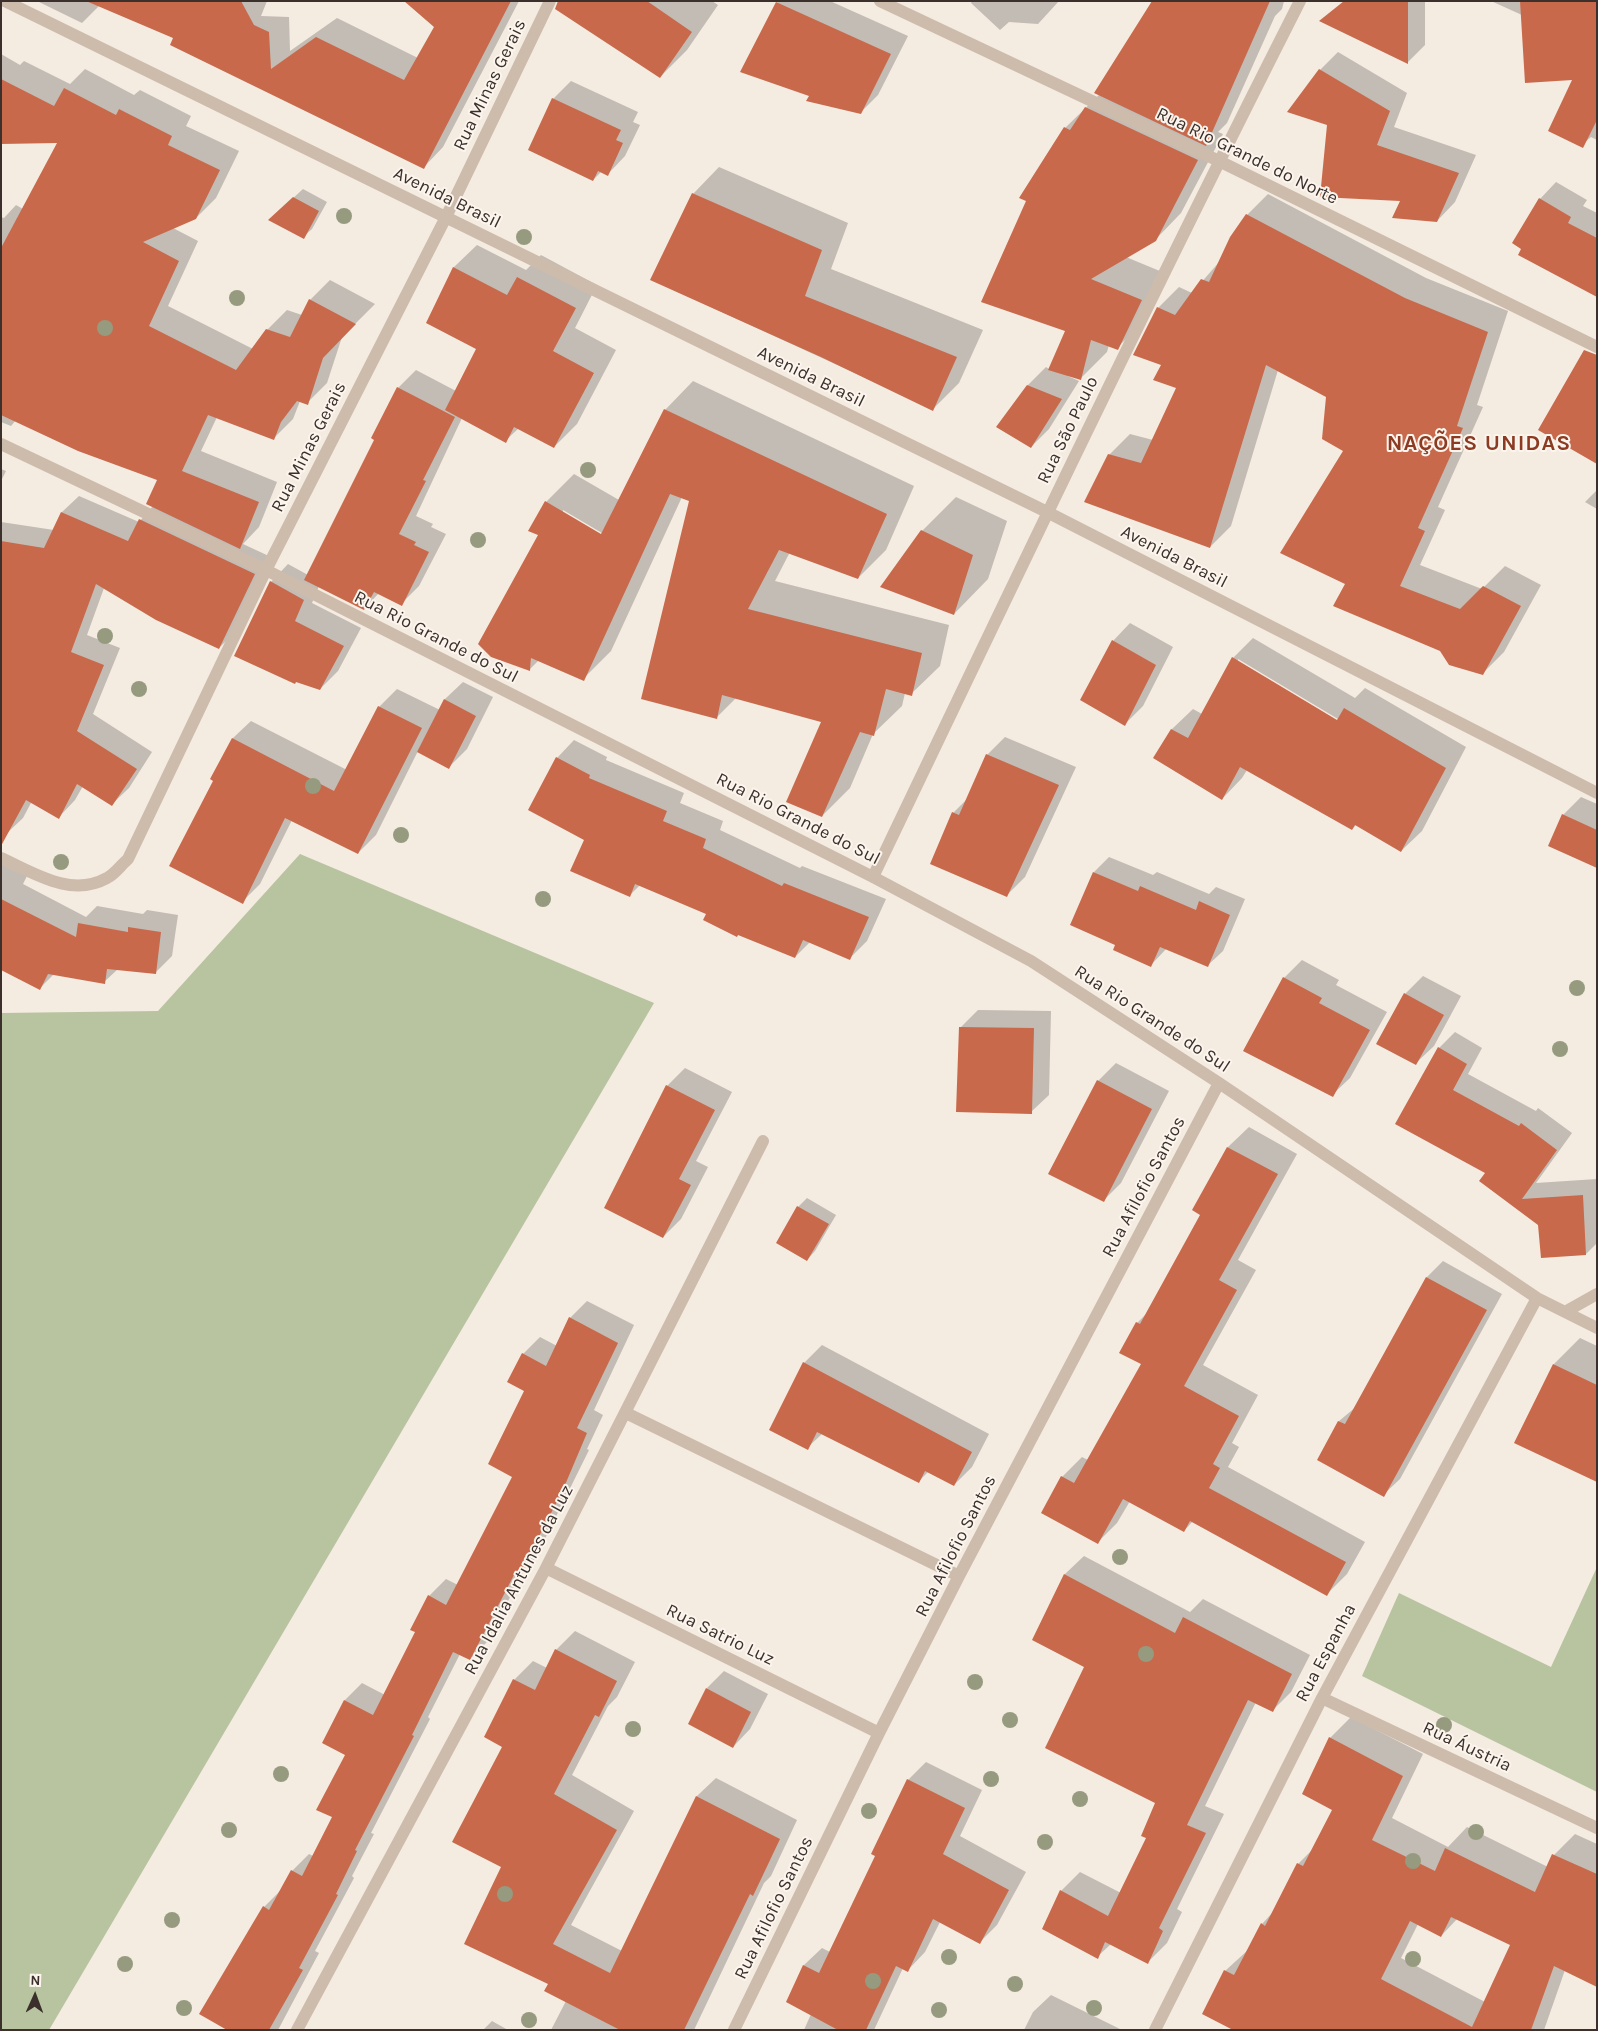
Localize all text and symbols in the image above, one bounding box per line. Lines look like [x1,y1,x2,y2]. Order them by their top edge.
street label: Rua Minas Gerais [449,16,531,154]
street label: Rua Rio Grande do Norte [1153,103,1341,209]
street label: Avenida Brasil [390,163,504,233]
street label: Avenida Brasil [754,342,868,412]
street label: Rua São Paulo [1033,373,1103,487]
street label: Rua Minas Gerais [267,378,351,516]
district label: NAÇÕES UNIDAS [1385,431,1573,457]
street label: Avenida Brasil [1117,521,1231,593]
street label: Rua Rio Grande do Sul [350,586,522,688]
street label: Rua Rio Grande do Sul [712,768,884,870]
street label: Rua Rio Grande do Sul [1070,961,1234,1077]
street label: Rua Afilofio Santos [1098,1113,1190,1261]
street label: Rua Afilofio Santos [911,1471,1001,1621]
street label: Rua Idalia Antunes da Luz [460,1481,578,1679]
street label: Rua Satrio Luz [662,1600,778,1670]
street label: Rua Espanha [1291,1600,1361,1706]
street label: Rua Áustria [1419,1717,1515,1777]
street label: Rua Afilofio Santos [730,1833,818,1983]
north arrow [10,1971,60,2021]
text: N [30,1972,41,1989]

